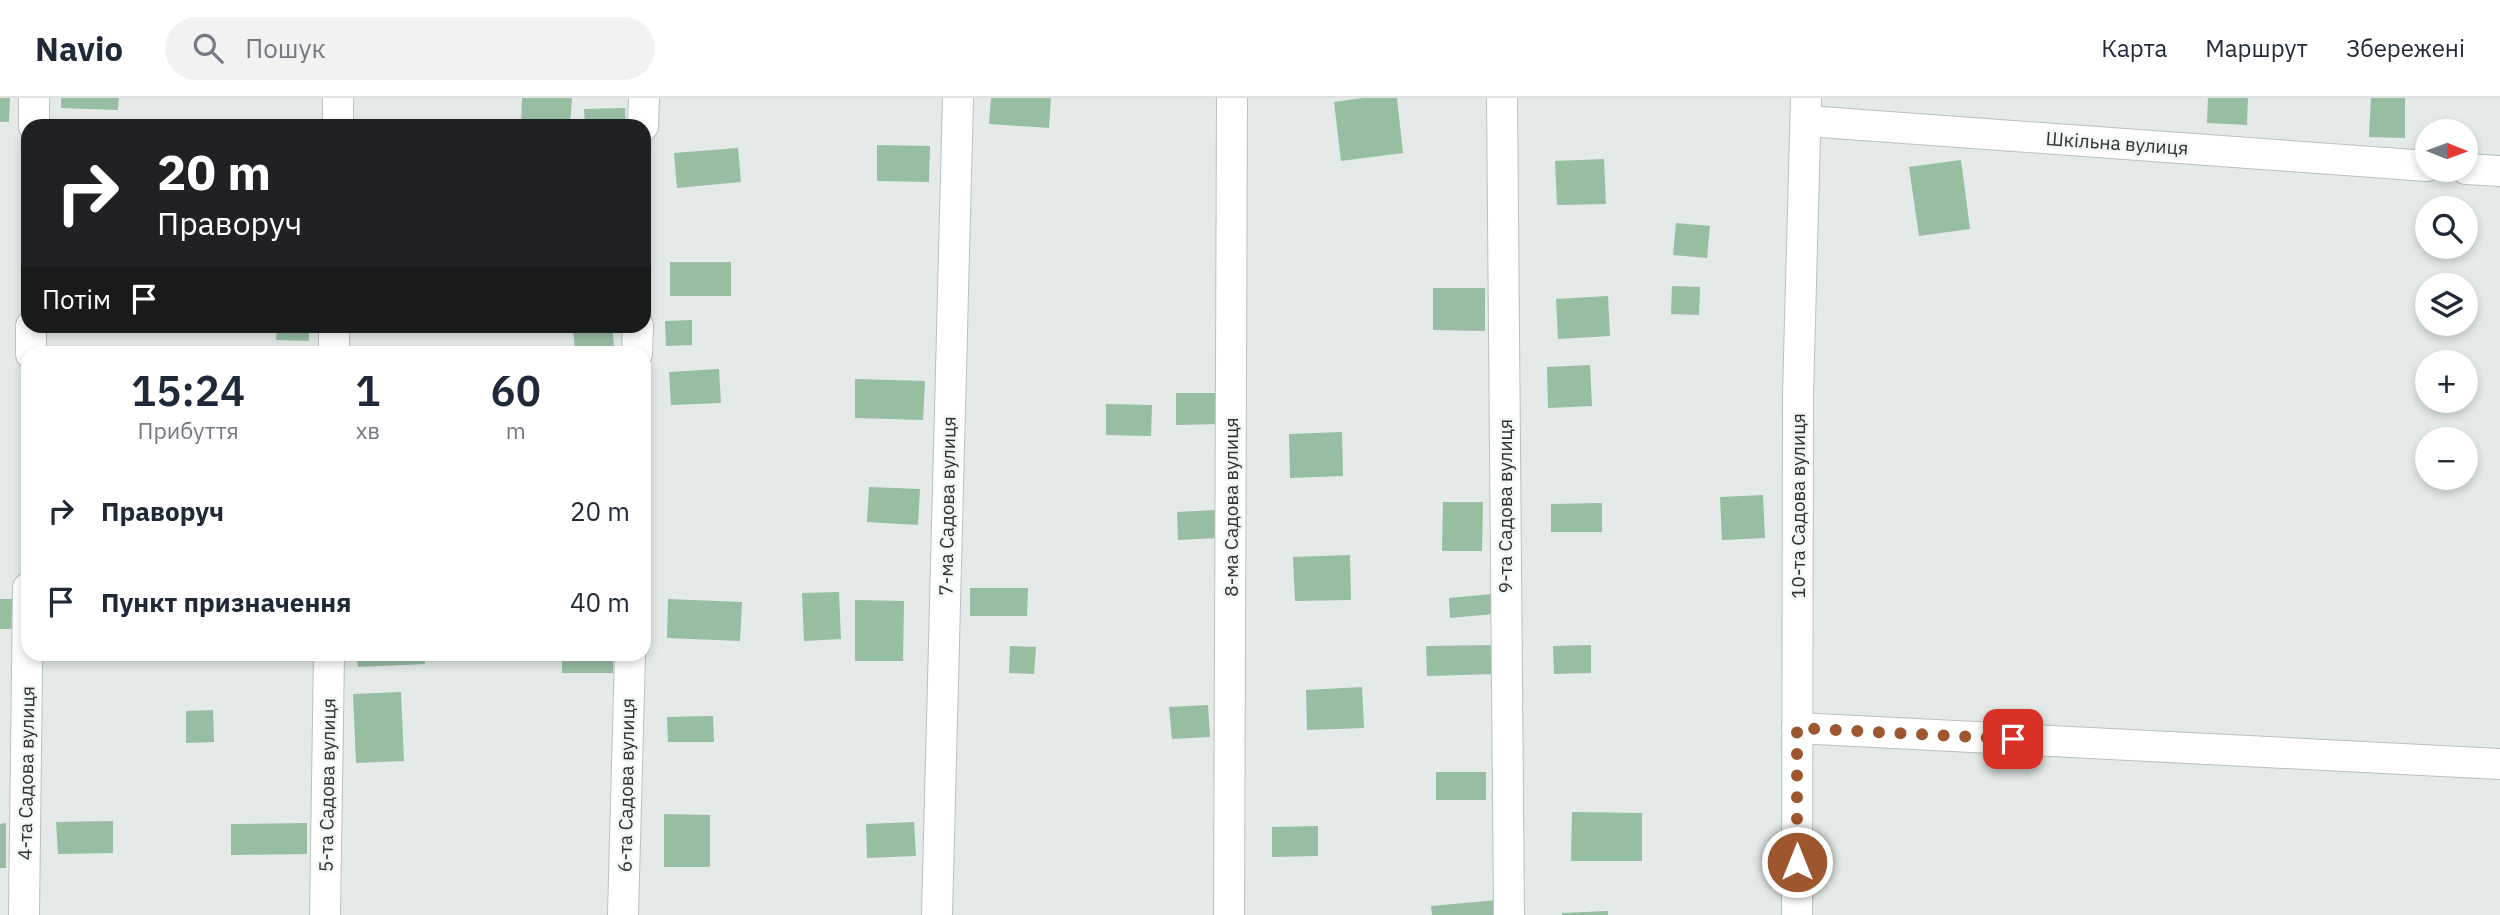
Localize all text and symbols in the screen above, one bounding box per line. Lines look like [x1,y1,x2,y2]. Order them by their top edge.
search box [165,17,655,80]
text: Navio [35,27,123,70]
icon: search [189,29,227,67]
text: Пошук [245,31,326,65]
text: Карта [2101,32,2167,64]
text: Маршрут [2205,32,2308,64]
text: Збережені [2346,32,2465,64]
north arrow [2415,119,2478,182]
map controls [2415,119,2478,490]
street label: Шкільна вулиця [2045,126,2189,160]
text: 20 m [157,140,271,203]
icon: right [42,147,133,238]
button: search [2415,196,2478,259]
text: Праворуч [157,202,302,244]
button: layers [2415,273,2478,336]
icon: arrive [125,280,163,318]
text: Потім [42,282,111,316]
button: + [2415,350,2478,413]
text: 15:24 [131,363,245,418]
text: 1 [355,363,381,418]
text: 60 [491,363,541,418]
street label: 10-та Садова вулиця [1786,413,1810,599]
text: Прибуття [137,415,239,445]
text: хв [356,415,380,445]
text: m [506,415,526,445]
street label: 7-ма Садова вулиця [933,416,961,596]
street label: 8-ма Садова вулиця [1219,417,1243,597]
street label: 9-та Садова вулиця [1493,419,1517,593]
button: − [2415,427,2478,490]
icon: right [42,492,80,530]
text: Праворуч [101,494,224,528]
text: 20 m [570,494,630,528]
icon: arrive [42,583,80,621]
text: Пункт призначення [101,585,351,619]
text: 40 m [570,585,630,619]
street label: 4-та Садова вулиця [12,686,40,860]
street label: 5-та Садова вулиця [313,698,341,872]
street label: 6-та Садова вулиця [612,698,640,872]
pin [1983,709,2043,769]
icon: arrive [1994,720,2032,758]
position arrow [1760,825,1834,899]

